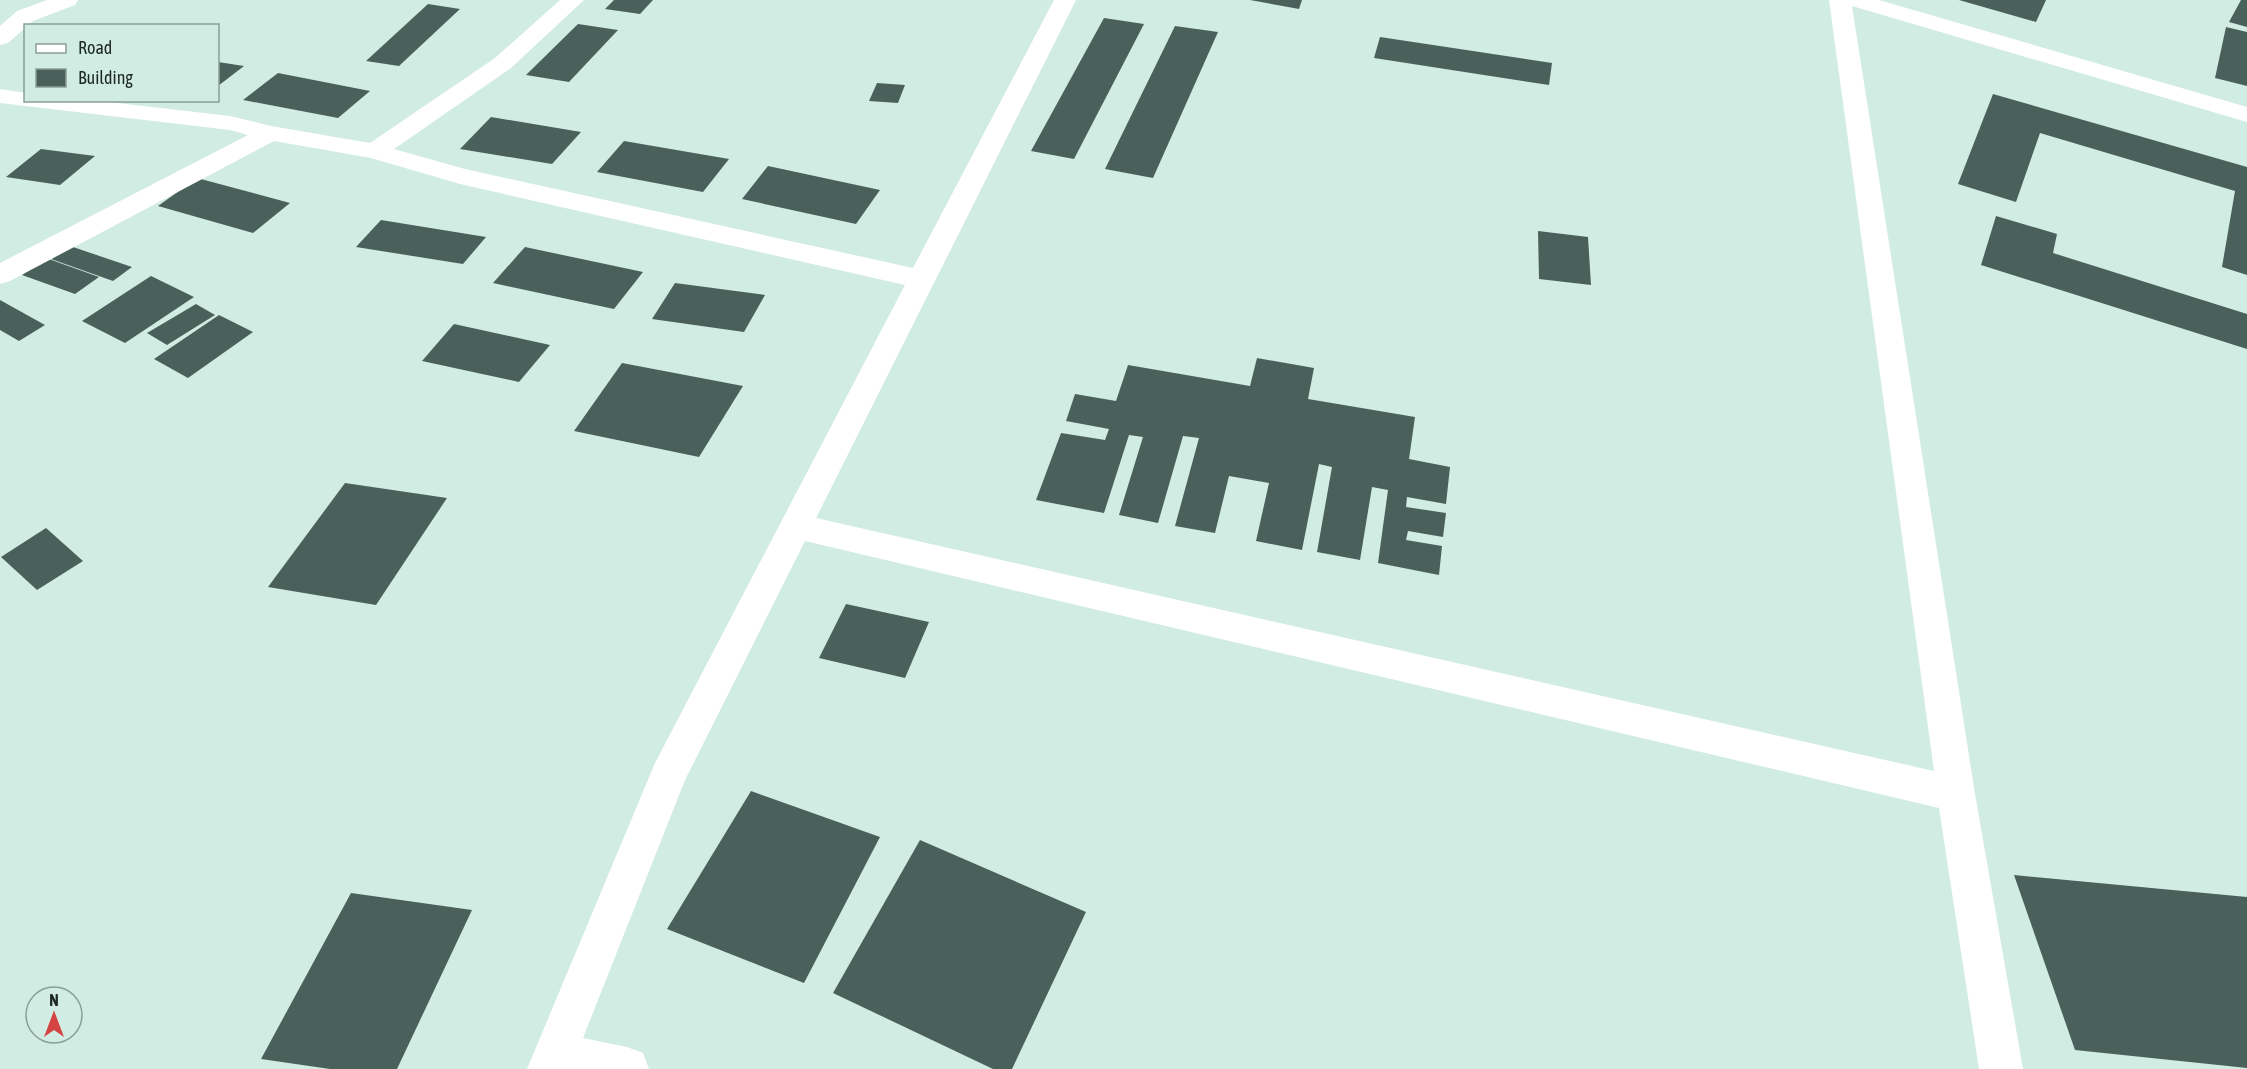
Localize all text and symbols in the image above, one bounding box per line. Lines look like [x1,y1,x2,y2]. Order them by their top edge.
legend [24,24,219,102]
text: Road [78,37,112,58]
text: Building [78,67,133,88]
north arrow [24,985,84,1045]
text: N [49,991,59,1009]

